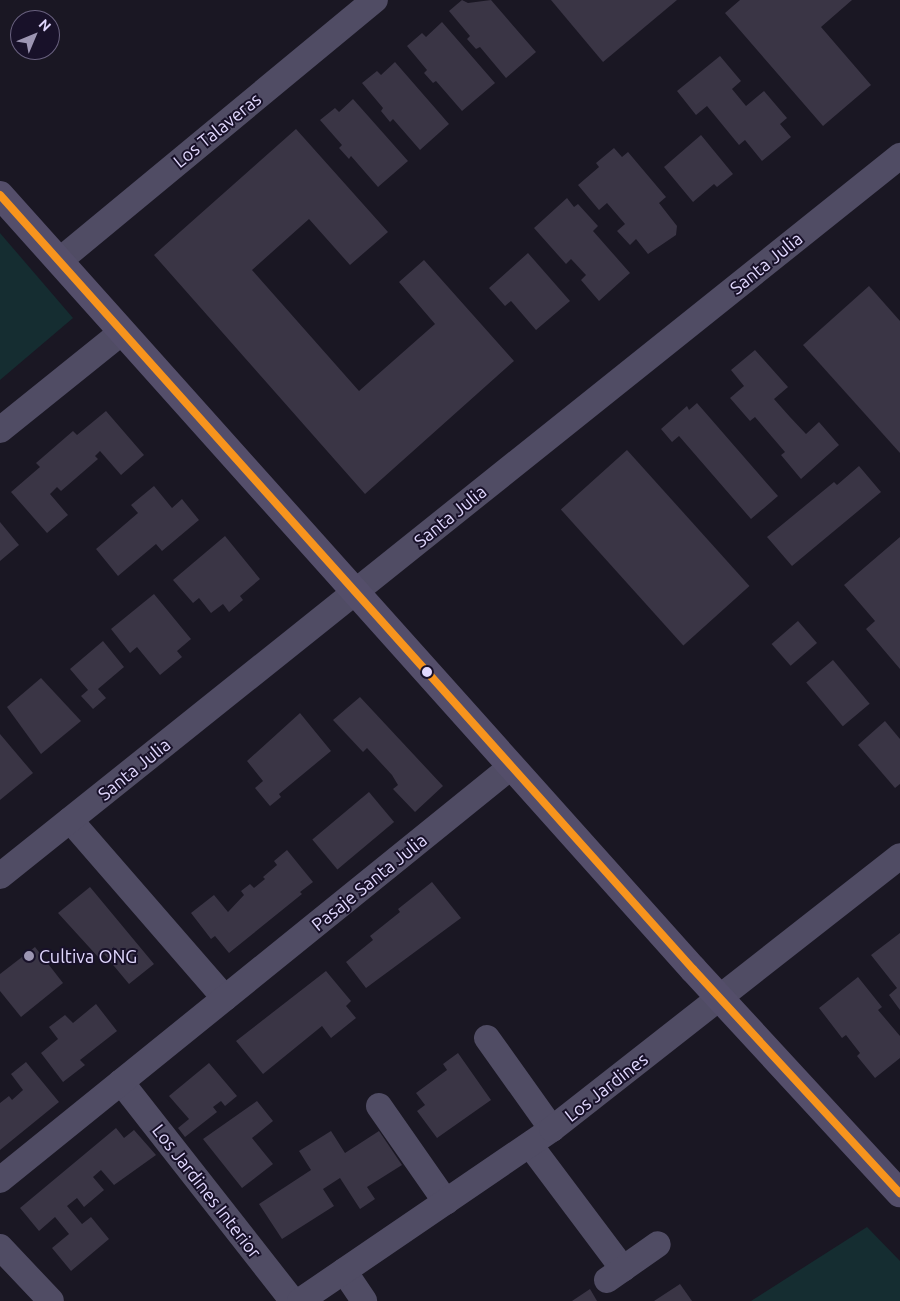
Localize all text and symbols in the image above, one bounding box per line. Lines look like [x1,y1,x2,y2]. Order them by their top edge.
north arrow [10,10,60,60]
text: N [36,16,54,34]
street label: Los Talaveras [169,88,265,172]
street label: Santa Julia [725,227,807,299]
street label: Santa Julia [409,480,491,552]
unlabelled marker [422,667,432,677]
street label: Santa Julia [93,733,175,805]
street label: Pasaje Santa Julia [307,829,431,935]
place label: Cultiva ONG [39,945,137,967]
marker: Cultiva ONG [23,950,35,962]
street label: Los Jardines [560,1048,652,1126]
street label: Los Jardines Interior [148,1120,266,1262]

